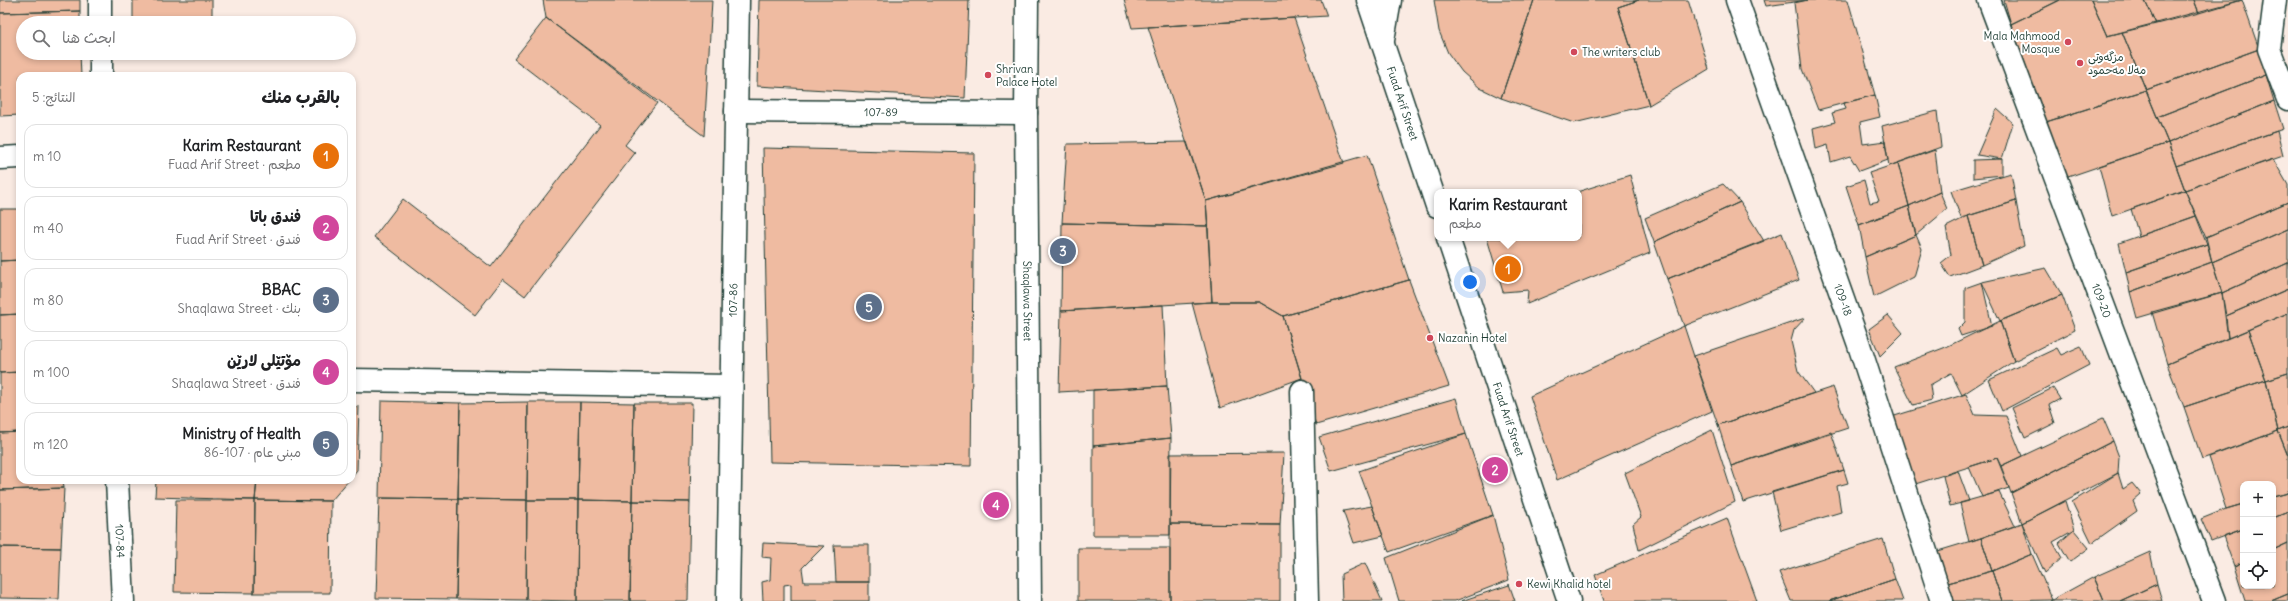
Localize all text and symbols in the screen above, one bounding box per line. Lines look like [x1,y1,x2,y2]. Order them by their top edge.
search box [16,16,356,60]
icon: search [30,27,52,49]
text: ابحث هنا [62,28,116,47]
place label: Mala Mahmood Mosque [1984,29,2061,56]
marker: Mala Mahmood Mosque [2063,37,2073,47]
place label: The writers club [1582,45,1660,59]
marker: The writers club [1569,47,1579,57]
place label: مزگەوتی مەلا مەحمود [2088,50,2146,78]
marker: مزگەوتی مەلا مەحمود [2075,58,2085,68]
place label: Shrivan Palace Hotel [996,62,1057,89]
street label: Fuad Arif Street [1384,65,1422,142]
marker: Shrivan Palace Hotel [983,70,993,80]
text: بالقرب منك [261,86,340,108]
text: النتائج: 5 [32,89,76,106]
street label: 107-89 [864,105,898,119]
text: Karim Restaurant [182,136,301,155]
text: 10 m [33,148,61,165]
text: 1 [323,148,329,165]
text: مطعم · Fuad Arif Street [168,156,301,173]
popup [1434,189,1582,241]
text: Karim Restaurant [1449,195,1567,214]
text: فندق باتا [250,207,301,226]
text: مطعم [1449,215,1482,232]
text: 40 m [33,220,64,237]
text: 2 [322,220,330,237]
text: فندق · Fuad Arif Street [175,231,301,248]
pin: 3 [1050,236,1076,266]
pin: 1 [1495,254,1521,284]
street label: Shaqlawa Street [1020,261,1035,342]
your location [1460,272,1480,292]
text: BBAC [262,280,301,299]
street label: 109-20 [2089,281,2114,320]
street label: 109-18 [1831,282,1855,318]
street label: 107-86 [726,283,740,317]
text: 80 m [33,292,64,309]
text: 3 [322,292,330,309]
pin: 5 [856,292,882,322]
text: بنك · Shaqlawa Street [178,300,301,317]
place label: Nazanin Hotel [1438,331,1507,345]
marker: Nazanin Hotel [1425,333,1435,343]
text: مۆتێلی لارێن [227,351,301,370]
text: 100 m [33,364,70,381]
text: 4 [322,364,330,381]
text: فندق · Shaqlawa Street [172,375,301,392]
street label: Fuad Arif Street [1490,380,1527,458]
text: Ministry of Health [182,424,301,443]
text: 120 m [33,436,68,453]
text: 5 [322,436,330,453]
text: مبنى عام · 107-86 [204,444,301,461]
pin: 2 [1482,455,1508,485]
map controls [2240,481,2276,589]
button: + [2240,481,2276,517]
pin: 4 [983,490,1009,520]
button: − [2240,517,2276,553]
street label: 107-84 [112,524,128,558]
button: locate [2240,553,2276,589]
place label: Kewi Khalid hotel [1527,577,1611,591]
marker: Kewi Khalid hotel [1514,579,1524,589]

